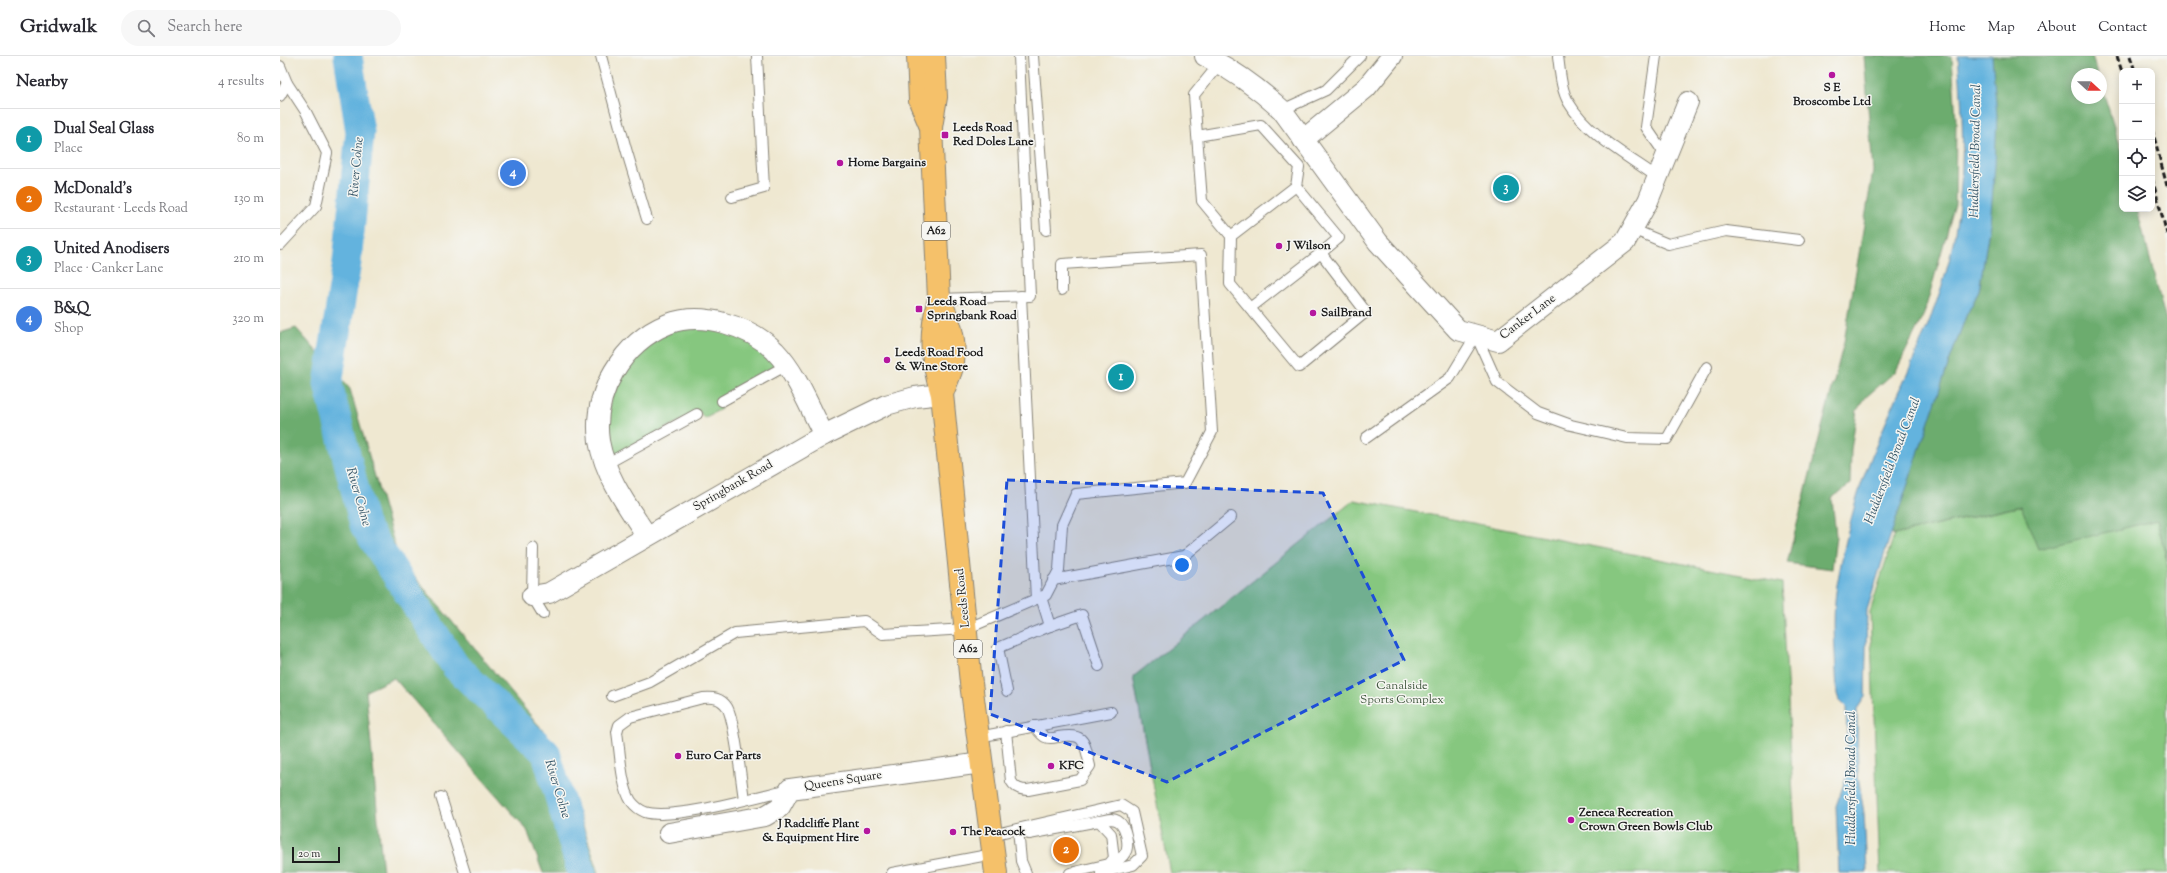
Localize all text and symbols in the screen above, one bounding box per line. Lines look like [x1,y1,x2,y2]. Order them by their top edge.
search box [121,10,401,46]
text: Gridwalk [20,14,97,41]
icon: search [135,17,157,39]
text: Search here [167,17,243,38]
text: Home [1929,18,1966,38]
text: Map [1988,18,2015,38]
text: About [2037,18,2076,38]
text: Contact [2098,18,2147,38]
north arrow [2071,68,2107,104]
map controls [2119,68,2155,212]
button: + [2119,68,2155,104]
text: Nearby [16,70,68,94]
marker: S E Broscombe Ltd [1827,70,1837,80]
text: 4 results [218,73,264,91]
place label: S E Broscombe Ltd [1792,79,1871,111]
water label: Huddersfield Broad Canal [1966,83,1986,218]
button: − [2119,104,2155,140]
text: Dual Seal Glass [54,119,154,140]
place label: Leeds Road Red Doles Lane [952,119,1034,151]
text: 1 [27,130,31,148]
text: 80 m [237,130,264,148]
marker: Leeds Road Red Doles Lane [940,130,950,140]
water label: River Colne [345,136,369,198]
text: Place [54,140,83,158]
button: locate [2119,140,2155,176]
place label: Home Bargains [847,154,926,172]
pin: 4 [500,158,526,188]
marker: Home Bargains [835,158,845,168]
pin: 3 [1493,173,1519,203]
button: layers [2119,176,2155,212]
text: McDonald's [54,179,132,200]
text: 2 [26,190,32,208]
text: 130 m [234,190,264,208]
text: Restaurant · Leeds Road [54,200,188,218]
road number: A62 [922,222,950,240]
place label: J Wilson [1286,237,1332,255]
text: United Anodisers [54,239,169,260]
marker: J Wilson [1274,241,1284,251]
text: 3 [26,250,32,268]
text: 210 m [233,250,264,268]
text: Place · Canker Lane [54,260,163,278]
street label: Canker Lane [1496,290,1560,344]
place label: Leeds Road Springbank Road [926,293,1017,325]
text: B&Q [54,299,89,320]
marker: Leeds Road Springbank Road [914,304,924,314]
place label: SailBrand [1321,304,1372,322]
marker: SailBrand [1308,308,1318,318]
text: 4 [26,310,32,328]
text: 320 m [232,310,264,328]
text: Shop [54,320,83,338]
place label: Leeds Road Food & Wine Store [894,344,984,376]
marker: Leeds Road Food & Wine Store [882,355,892,365]
pin: 1 [1108,362,1134,392]
water label: Huddersfield Broad Canal [1861,395,1926,527]
street label: Springbank Road [690,456,777,516]
water label: River Colne [341,465,375,529]
your location [1172,555,1192,575]
street label: Leeds Road [951,567,975,629]
road number: A62 [954,640,982,658]
park label: Canalside Sports Complex [1360,677,1444,709]
water label: Huddersfield Broad Canal [1843,710,1861,845]
place label: Euro Car Parts [685,747,761,765]
marker: Euro Car Parts [673,751,683,761]
water label: River Colne [540,757,574,821]
place label: KFC [1058,757,1084,775]
marker: KFC [1046,761,1056,771]
street label: Queens Square [803,766,884,796]
place label: Zeneca Recreation Crown Green Bowls Club [1578,804,1713,836]
place label: J Radcliffe Plant & Equipment Hire [762,815,860,847]
marker: Zeneca Recreation Crown Green Bowls Club [1566,815,1576,825]
place label: The Peacock [960,823,1026,841]
marker: J Radcliffe Plant & Equipment Hire [862,826,872,836]
marker: The Peacock [948,827,958,837]
pin: 2 [1053,835,1079,865]
scale bar [292,845,340,864]
text: 20 m [298,846,320,862]

